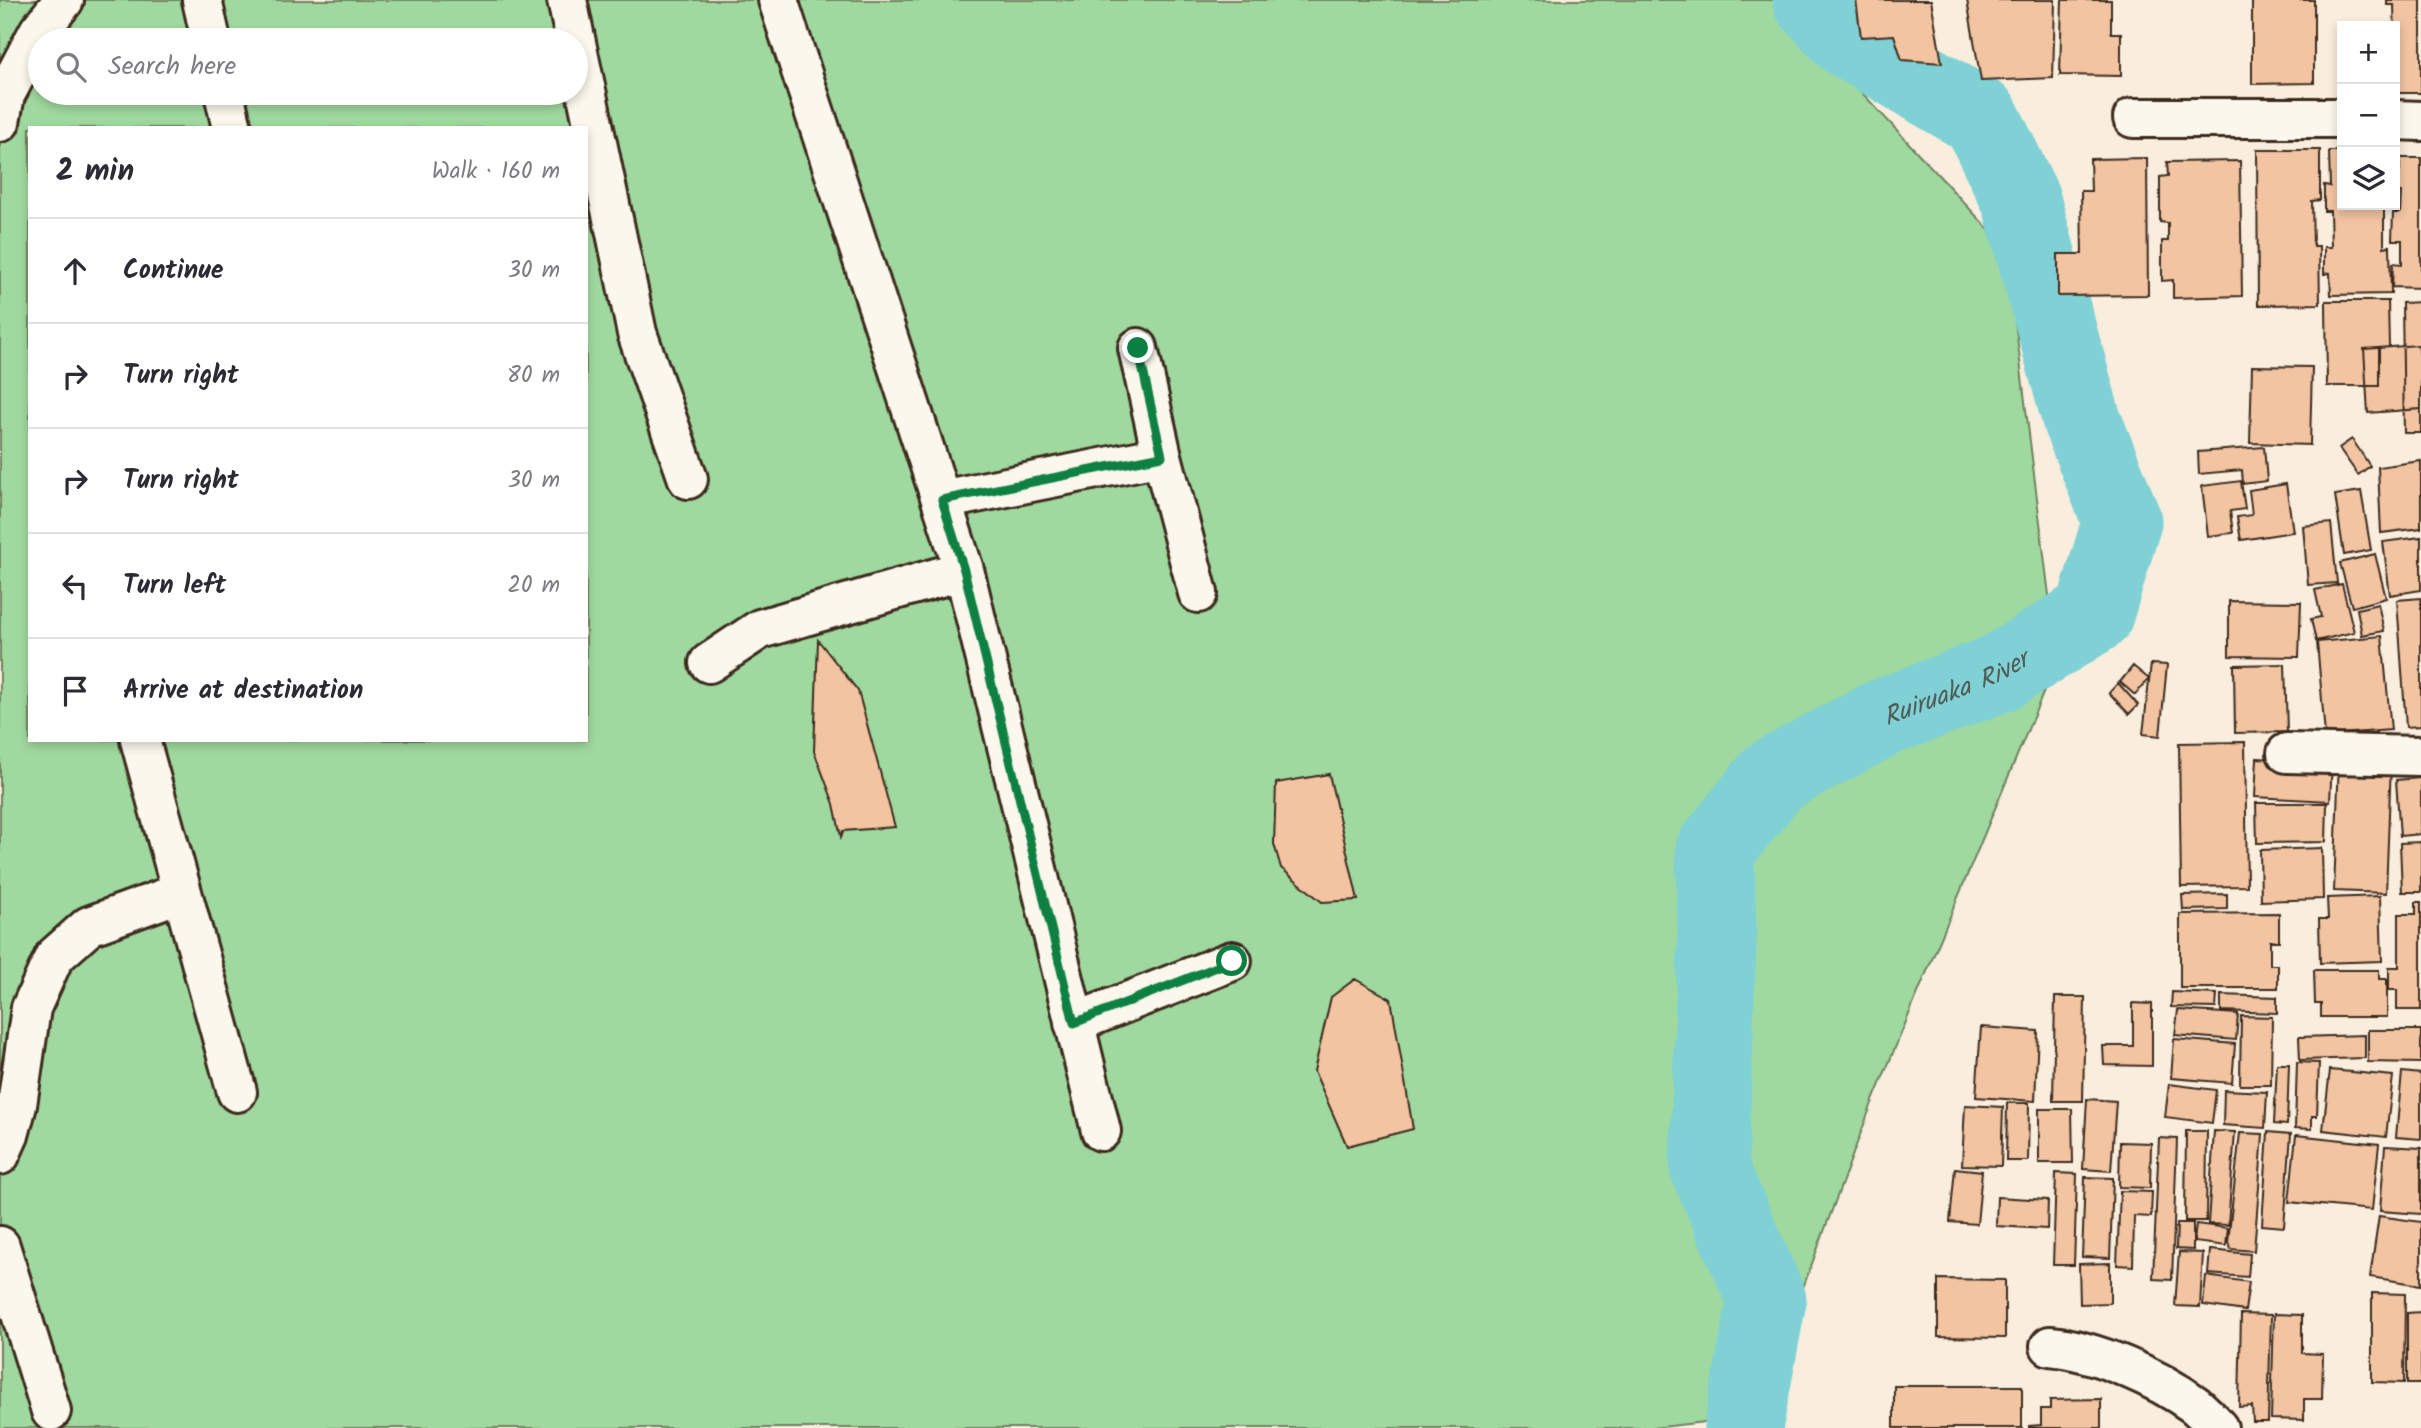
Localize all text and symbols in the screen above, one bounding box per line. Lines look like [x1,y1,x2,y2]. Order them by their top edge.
map controls [2337,21,2400,210]
button: + [2337,21,2400,84]
search box [28,28,588,105]
text: Search here [108,46,236,88]
icon: search [52,48,90,86]
button: − [2337,84,2400,147]
button: layers [2337,147,2400,210]
text: 2 min [56,148,134,196]
text: Walk · 160 m [432,154,560,190]
text: Continue [123,250,224,292]
icon: ahead [56,252,94,290]
text: 30 m [508,253,560,289]
route end [1122,332,1153,363]
text: Turn right [123,355,239,397]
icon: right [56,357,94,395]
text: 80 m [507,358,560,394]
text: Turn right [123,460,239,502]
icon: right [56,462,94,500]
text: 30 m [508,463,560,499]
text: Turn left [123,565,226,607]
icon: left [56,567,94,605]
text: 20 m [508,568,560,604]
water label: Ruiruaka River [1877,637,2042,739]
text: Arrive at destination [123,670,363,712]
icon: arrive [56,672,94,710]
route start [1216,945,1247,976]

